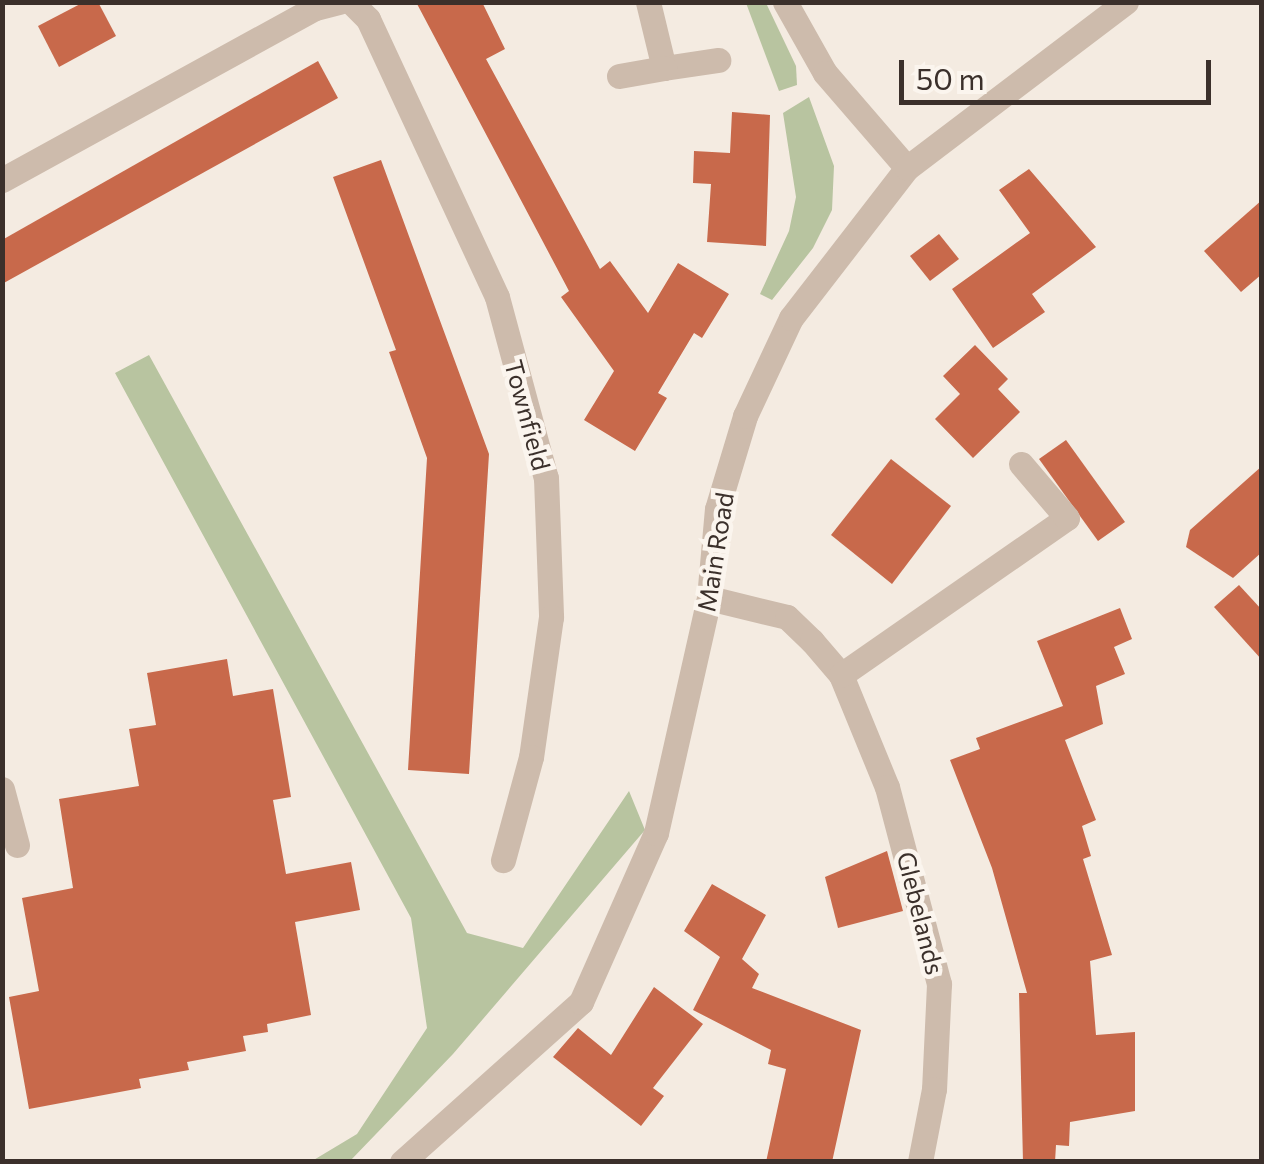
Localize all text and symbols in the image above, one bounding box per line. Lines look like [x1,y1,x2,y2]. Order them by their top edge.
scale bar [904,40,1216,102]
text: 50 m [916,59,985,96]
street label: Townfield [499,356,557,474]
street label: Main Road [691,490,739,614]
street label: Glebelands [891,849,951,977]

